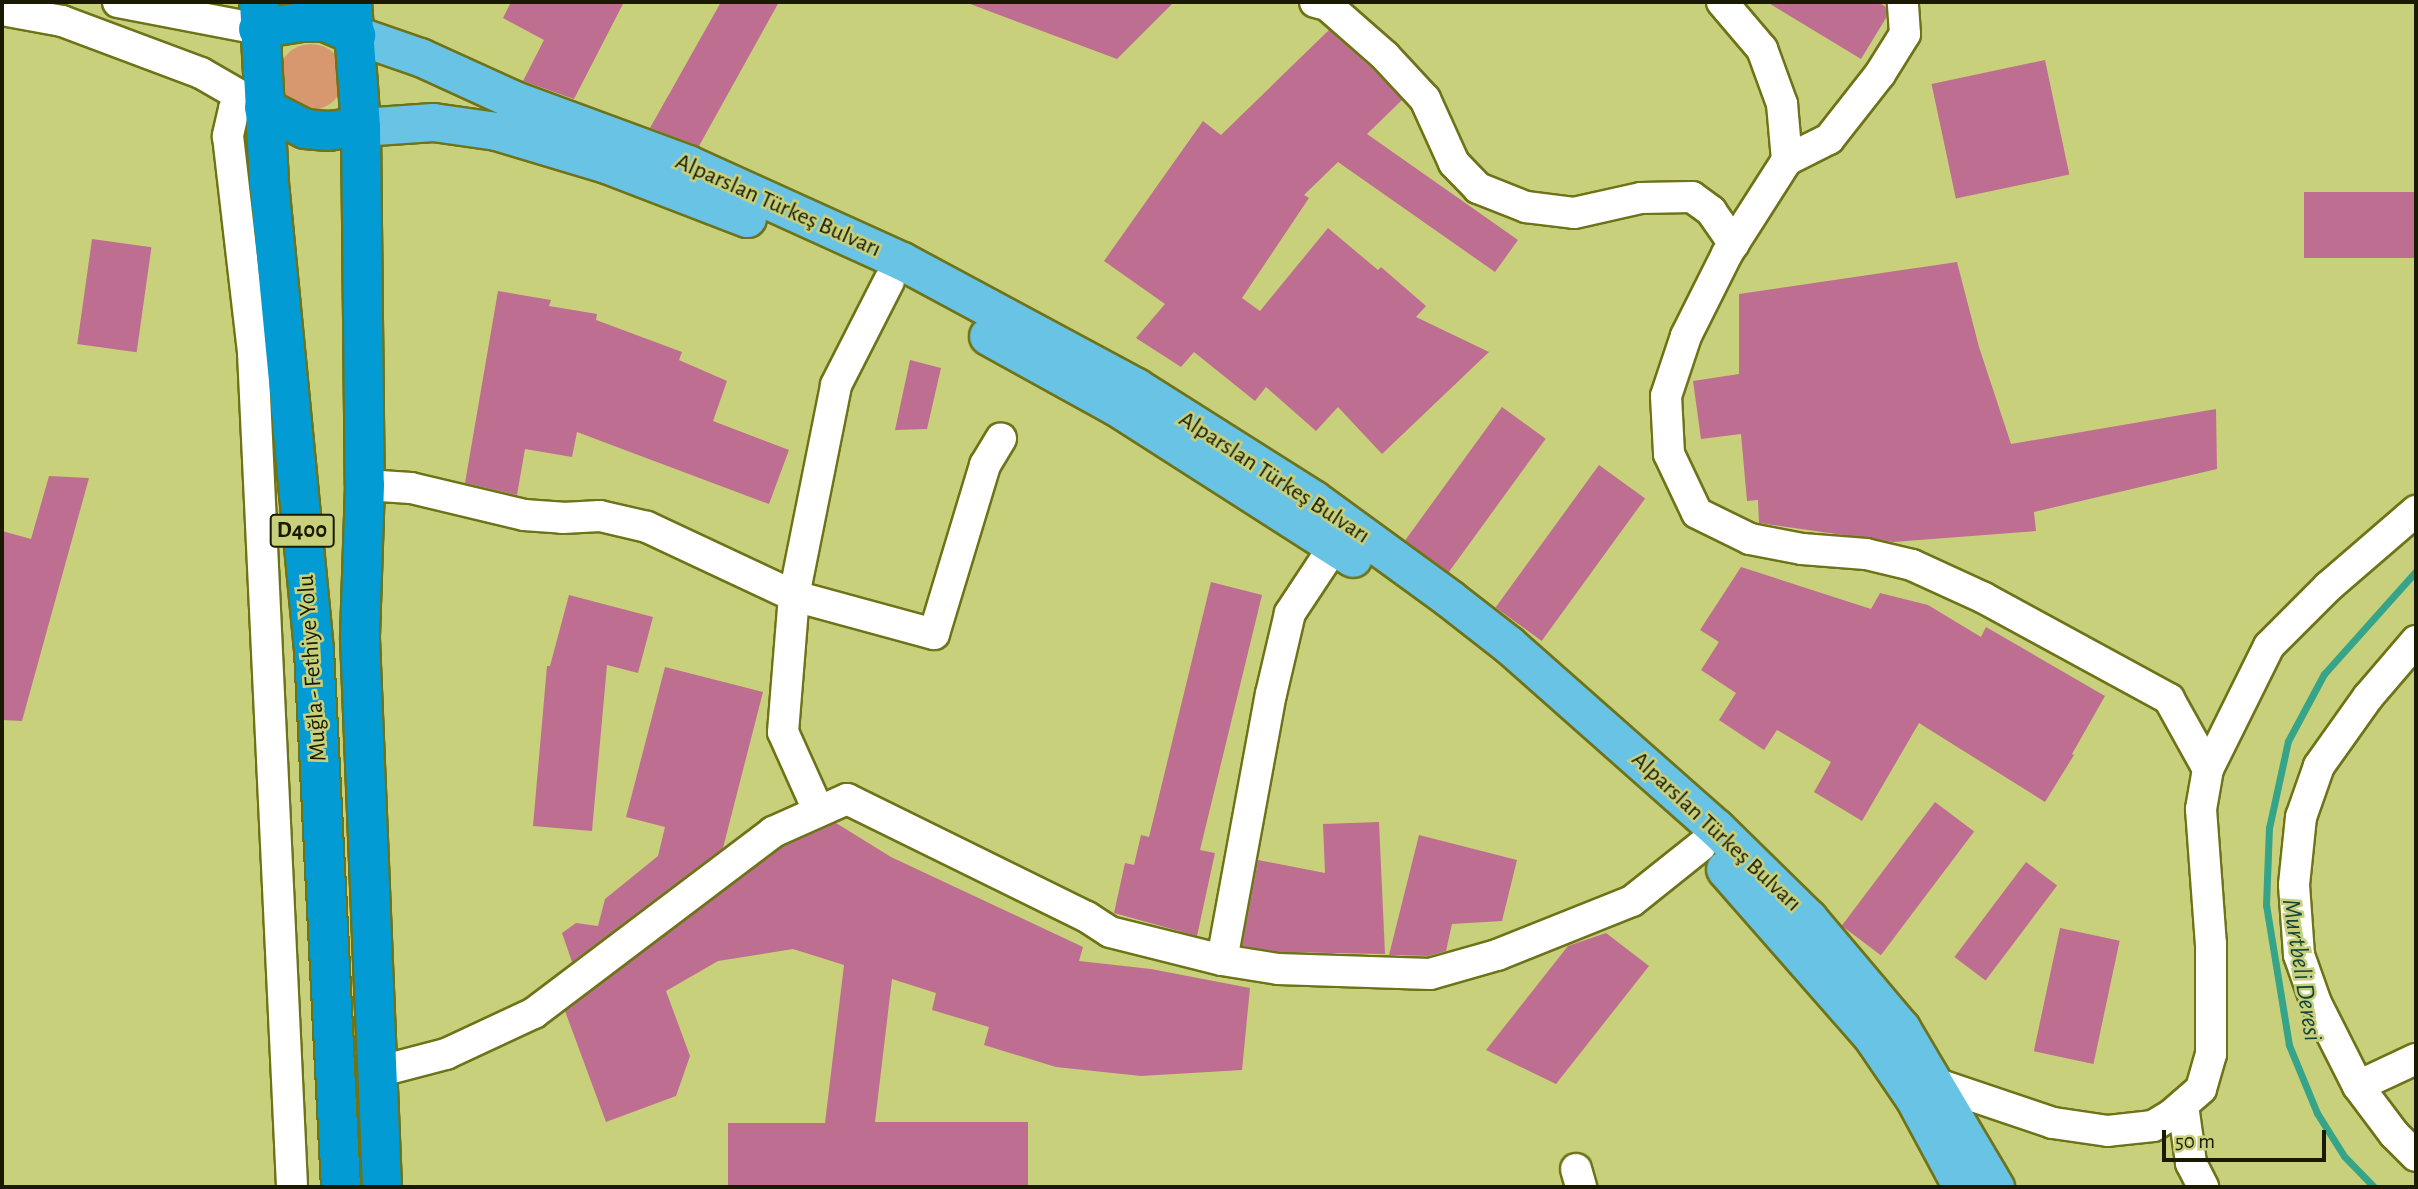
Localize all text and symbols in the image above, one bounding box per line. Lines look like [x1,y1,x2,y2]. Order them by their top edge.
street label: Alparslan Türkeş Bulvarı [671,148,885,264]
street label: Alparslan Türkeş Bulvarı [1173,405,1375,551]
road number: D400 [269,512,335,551]
street label: Muğla - Fethiye Yolu [292,574,334,762]
street label: Alparslan Türkeş Bulvarı [1625,746,1807,918]
water label: Murtbeli Deresi [2274,897,2328,1043]
scale bar [2166,1116,2330,1160]
text: 50 m [2175,1131,2215,1152]

